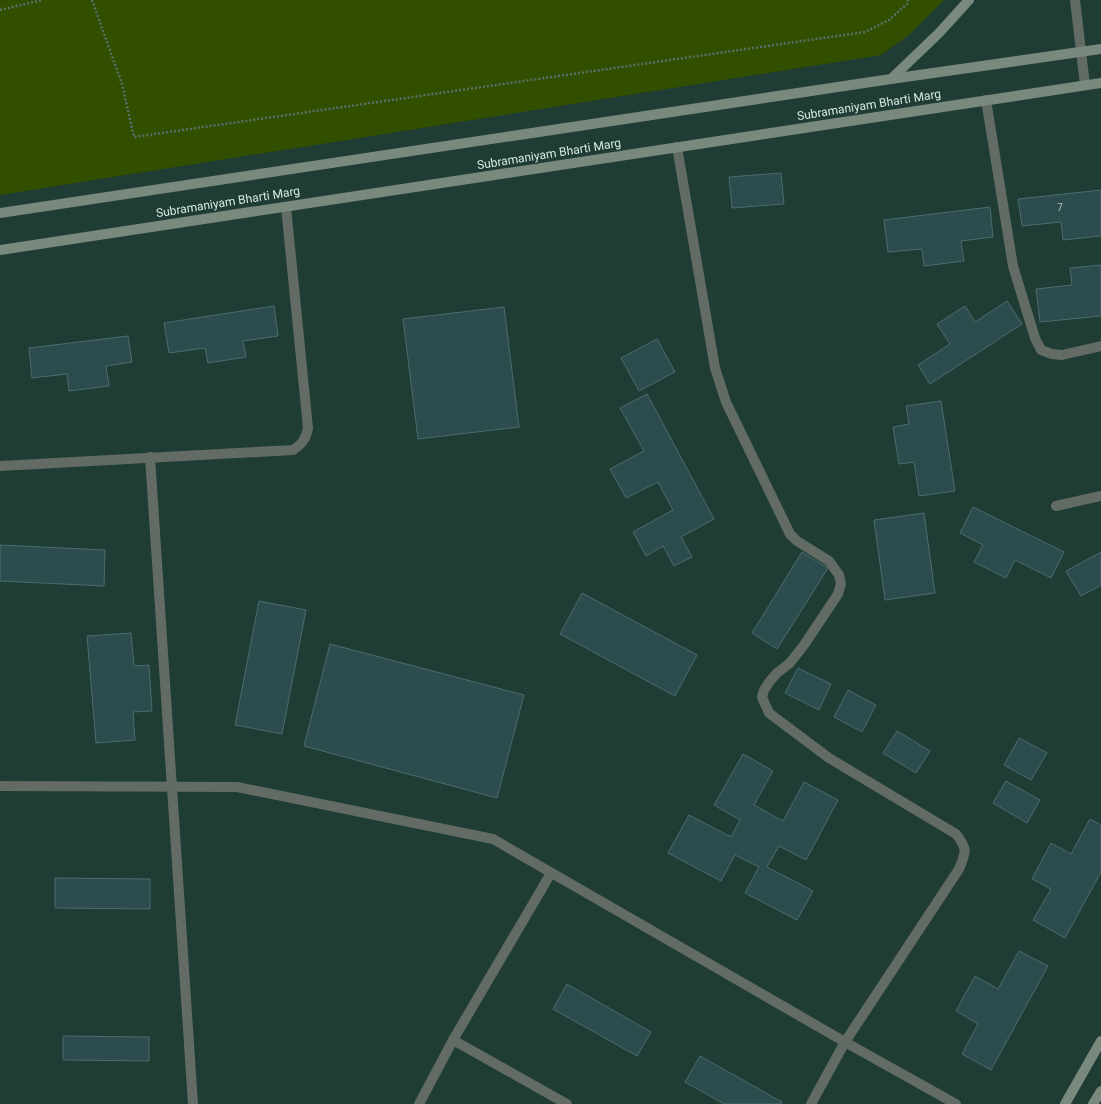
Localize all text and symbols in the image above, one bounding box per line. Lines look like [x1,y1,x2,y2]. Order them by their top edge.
street label: Subramaniyam Bharti Marg [796,87,942,123]
street label: Subramaniyam Bharti Marg [476,136,622,172]
street label: Subramaniyam Bharti Marg [155,184,301,220]
house number: 7 [1057,202,1063,213]

